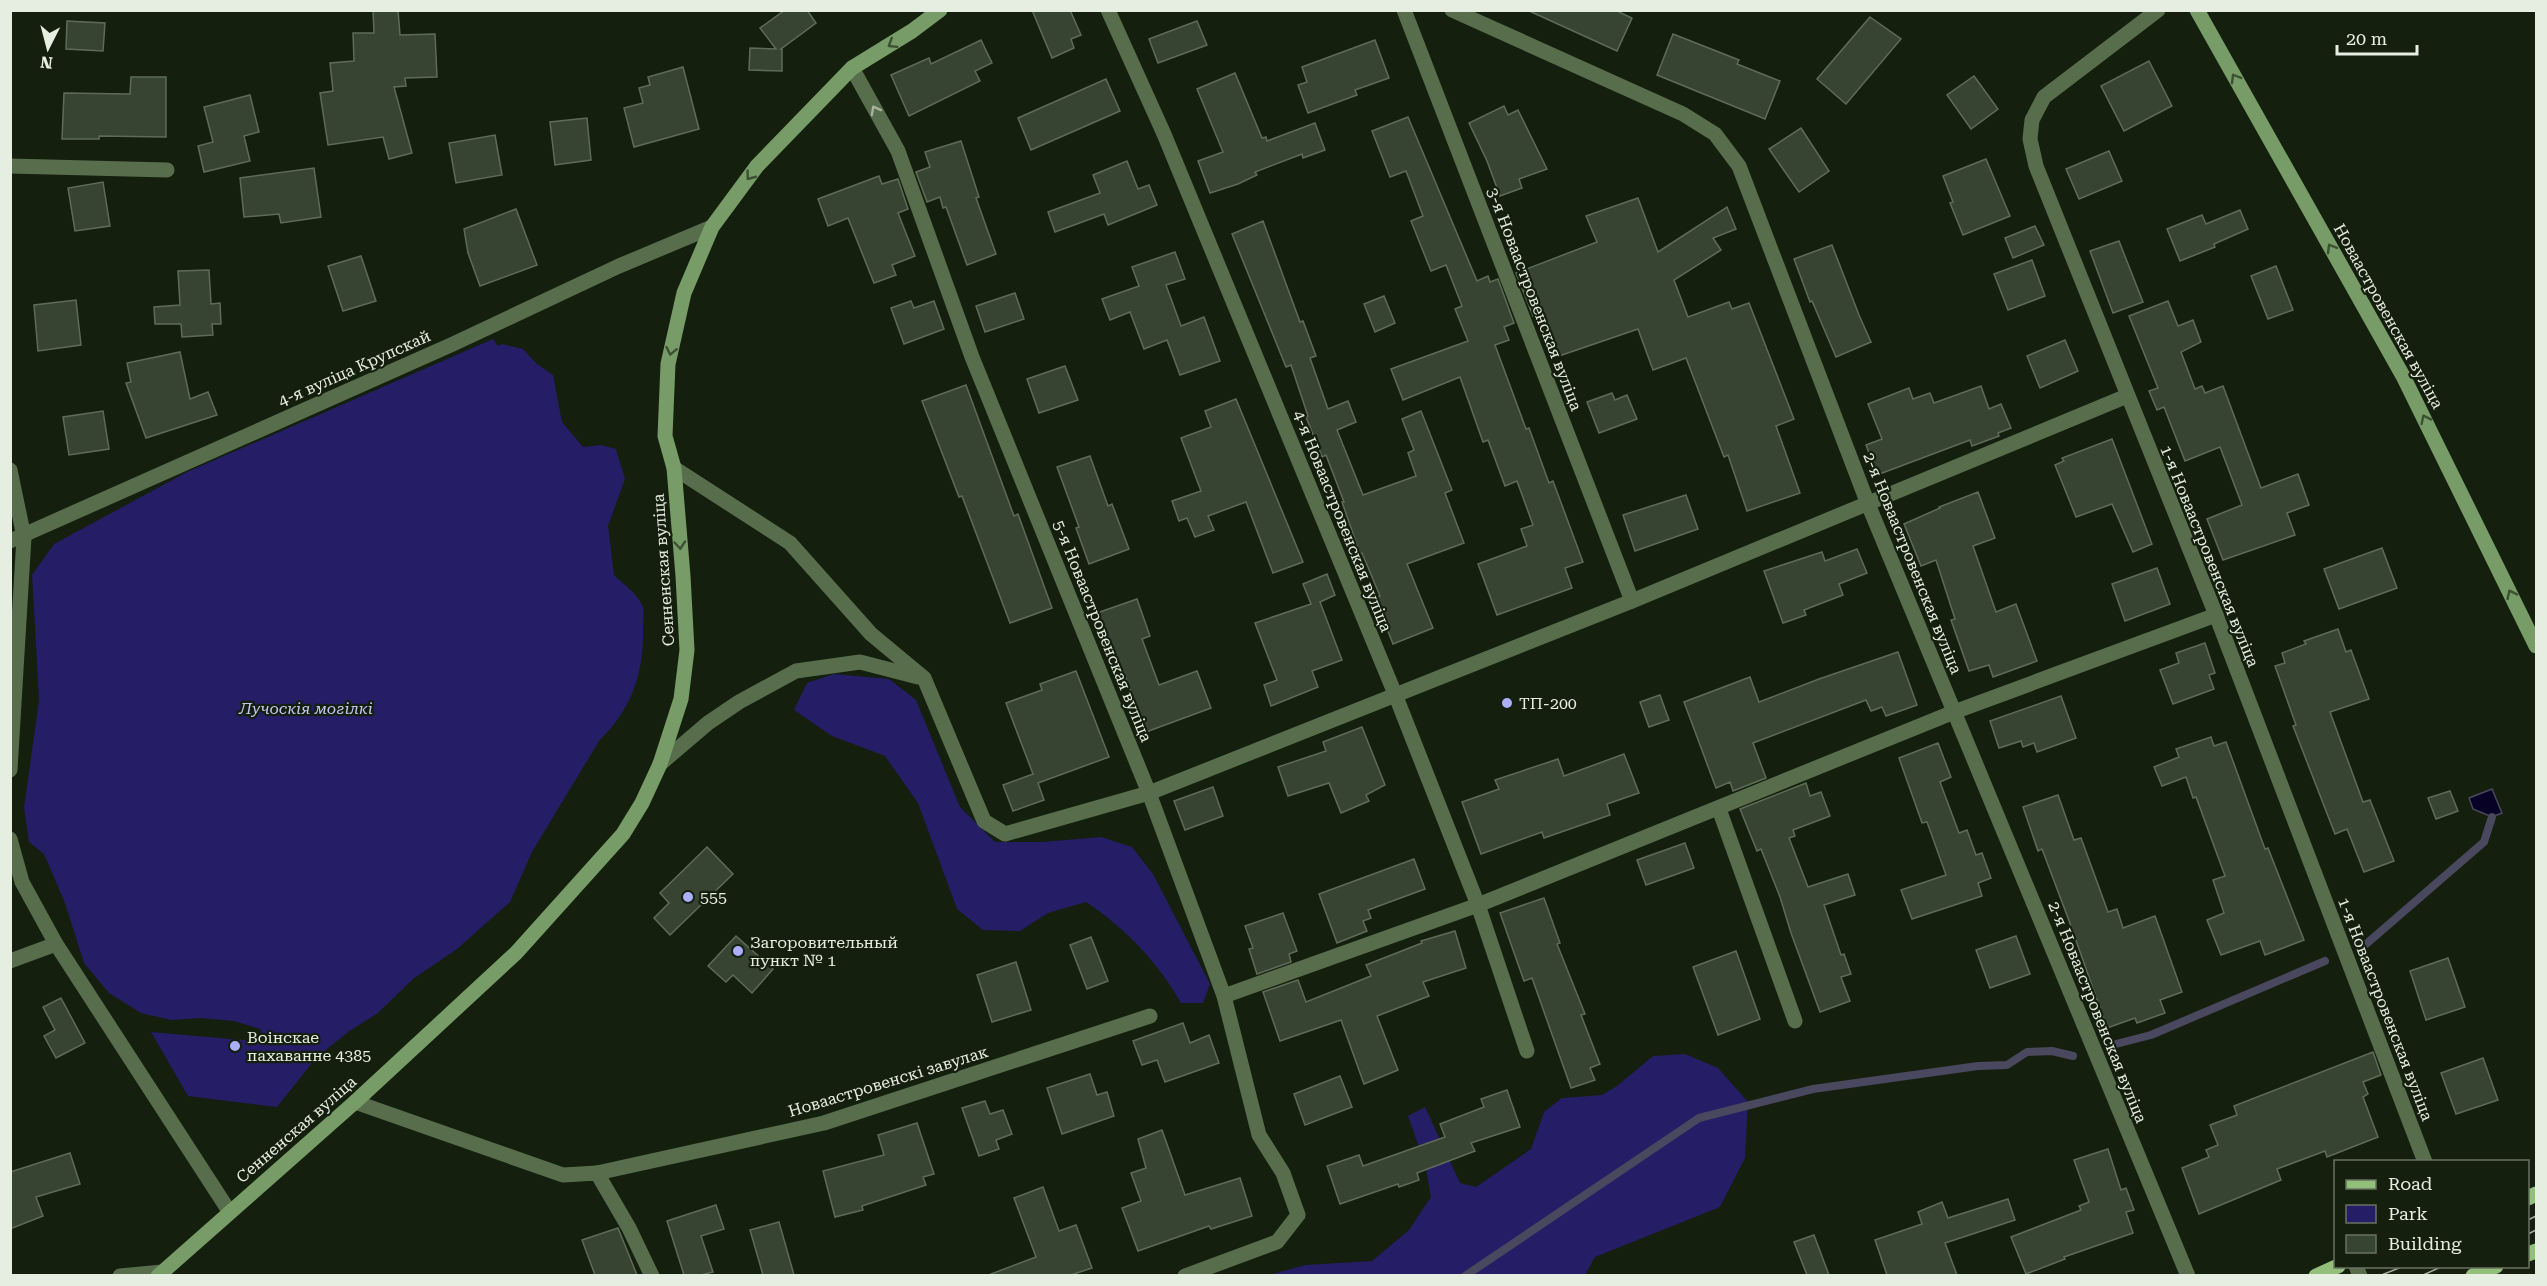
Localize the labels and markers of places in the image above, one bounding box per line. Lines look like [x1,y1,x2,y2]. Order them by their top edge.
place label: ТП-200 [1519,694,1577,713]
marker: ТП-200 [1500,696,1514,710]
place label: 555 [700,888,727,907]
marker: 555 [681,890,695,904]
place label: Загоровительный пункт № 1 [750,933,898,970]
marker: Загоровительный пункт № 1 [731,944,745,958]
place label: Воінскае пахаванне 4385 [247,1028,371,1065]
marker: Воінскае пахаванне 4385 [228,1039,242,1053]

